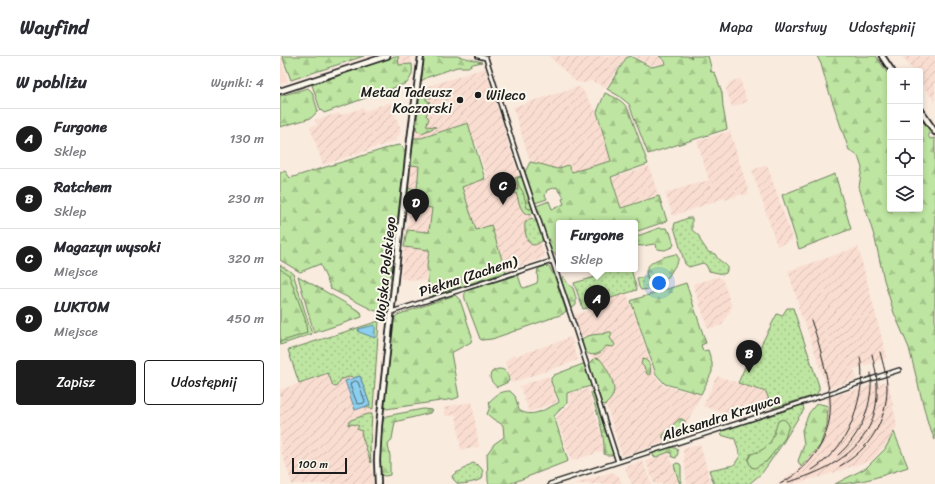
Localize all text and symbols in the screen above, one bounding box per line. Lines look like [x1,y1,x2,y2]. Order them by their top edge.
text: Wayfind [20,11,88,44]
text: Mapa [720,15,752,40]
text: Warstwy [774,15,827,40]
text: Udostępnij [849,15,915,40]
text: W pobliżu [16,67,87,97]
map controls [887,68,923,212]
button: + [887,68,923,104]
text: Wyniki: 4 [211,71,264,94]
place label: Metad Tadeusz Koczorski [361,80,453,121]
place label: Wileco [486,83,526,108]
marker: Wileco [473,90,483,100]
marker: Metad Tadeusz Koczorski [455,95,465,105]
button: − [887,104,923,140]
text: Furgone [54,114,107,140]
text: A [25,127,33,150]
text: 130 m [230,127,264,150]
text: Sklep [54,140,86,163]
button: locate [887,140,923,176]
pin: C [490,172,516,205]
text: Ratchem [54,174,112,200]
button: layers [887,176,923,212]
text: B [25,187,33,210]
text: 230 m [228,187,264,210]
pin: D [403,189,429,222]
text: Sklep [54,200,86,223]
street label: Wojska Polskiego [368,215,403,323]
popup [556,220,638,272]
text: Furgone [571,222,623,248]
text: Magazyn wysoki [54,234,160,260]
text: C [25,247,33,270]
text: 320 m [228,247,264,270]
text: Sklep [571,248,603,271]
street label: Piękna (Zachem) [416,249,522,304]
text: Miejsce [54,260,98,283]
your location [649,273,669,293]
pin: A [584,285,610,318]
text: LUKTOM [54,294,109,320]
text: D [25,307,33,330]
text: 450 m [226,307,264,330]
text: Miejsce [54,320,98,343]
pin: B [736,340,762,373]
button: Zapisz [16,360,136,405]
button: Udostępnij [144,360,264,405]
street label: Aleksandra Krzywca [658,386,784,449]
text: 100 m [298,455,328,474]
scale bar [292,456,347,475]

